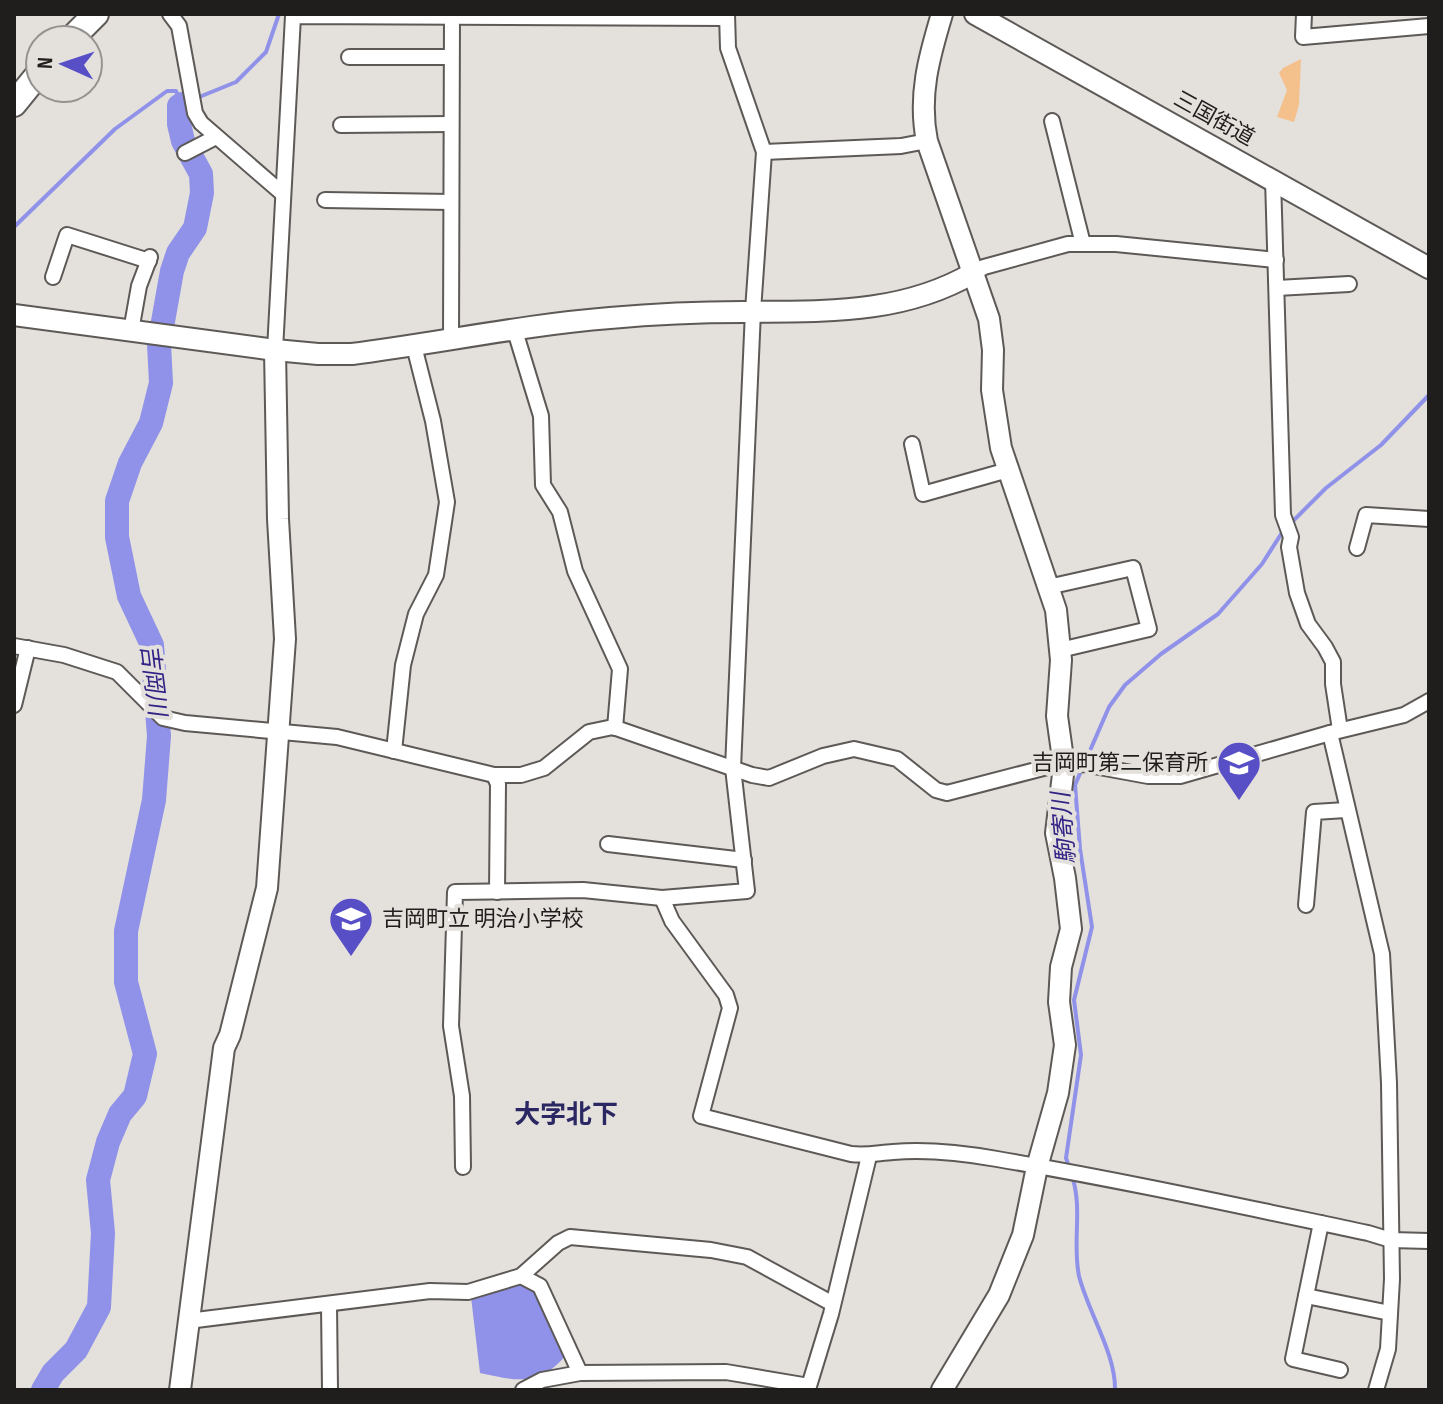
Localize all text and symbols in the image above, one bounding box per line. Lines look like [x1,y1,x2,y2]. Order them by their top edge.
north arrow [24,24,104,104]
text: N [32,56,59,70]
street label: 三国街道 [1169,86,1259,152]
water label: 吉岡川 [134,643,172,720]
school or university icon: 吉岡町第二保育所 [1215,739,1263,802]
place label: 吉岡町第二保育所 [1032,750,1208,777]
water label: 駒寄川 [1046,788,1082,865]
school or university icon: 吉岡町立 明治小学校 [327,895,375,958]
place label: 吉岡町立 明治小学校 [382,906,584,933]
district label: 大字北下 [514,1100,618,1131]

